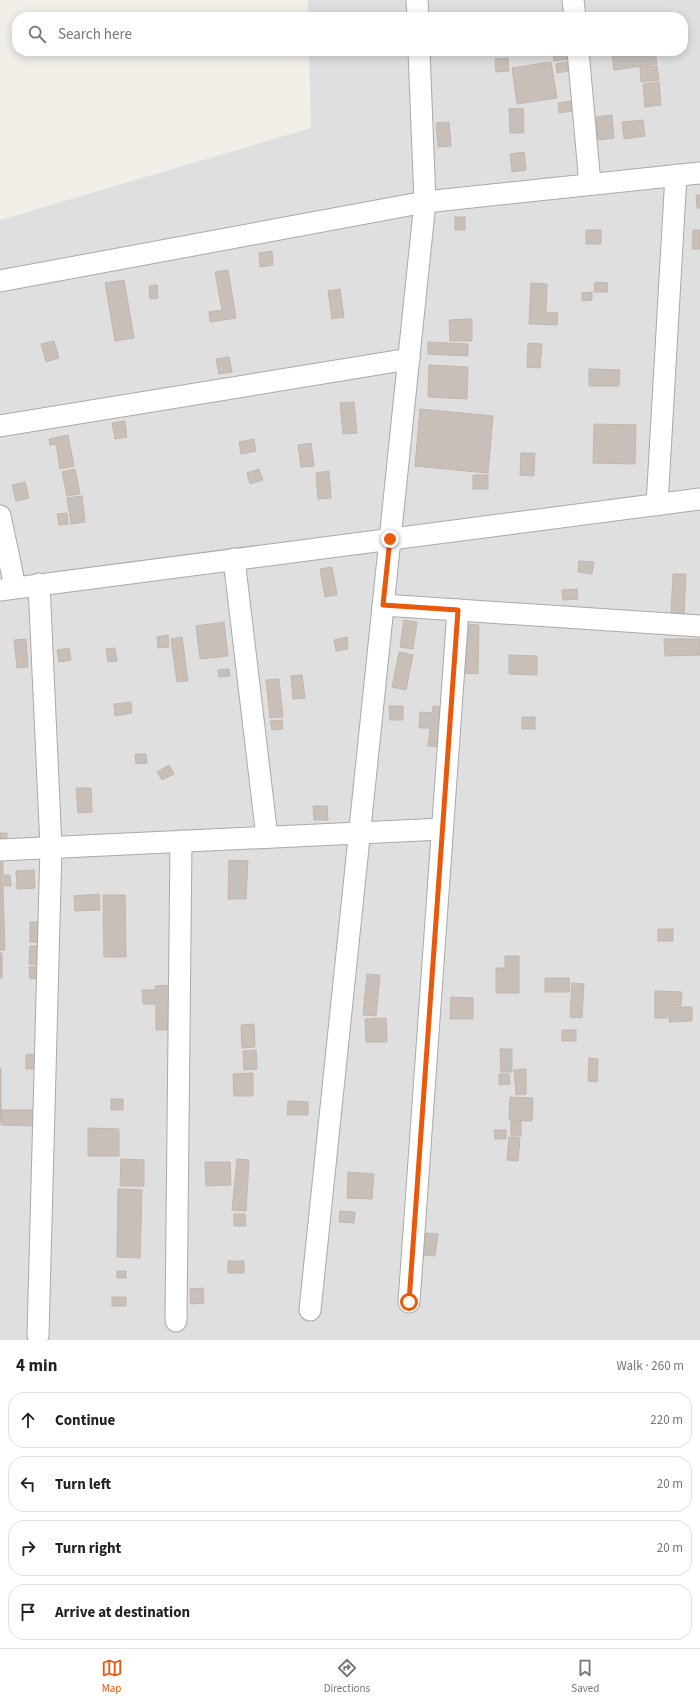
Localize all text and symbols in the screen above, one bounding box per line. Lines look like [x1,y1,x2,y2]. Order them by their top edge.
search box [12,12,688,56]
icon: search [26,23,48,45]
text: Search here [58,24,132,45]
route end [381,530,399,548]
route start [400,1293,418,1311]
text: 4 min [16,1354,57,1378]
text: Walk · 260 m [616,1357,684,1375]
icon: ahead [17,1409,39,1431]
text: Continue [55,1410,115,1431]
text: 220 m [650,1411,683,1429]
icon: left [17,1473,39,1495]
text: Turn left [55,1474,111,1495]
text: 20 m [657,1475,683,1493]
icon: right [17,1537,39,1559]
text: Turn right [55,1538,121,1559]
text: 20 m [657,1539,683,1557]
icon: arrive [17,1601,39,1623]
text: Arrive at destination [55,1602,190,1623]
tab: Map [101,1657,123,1696]
tab: Directions [324,1657,370,1696]
tab: Saved [571,1657,599,1696]

